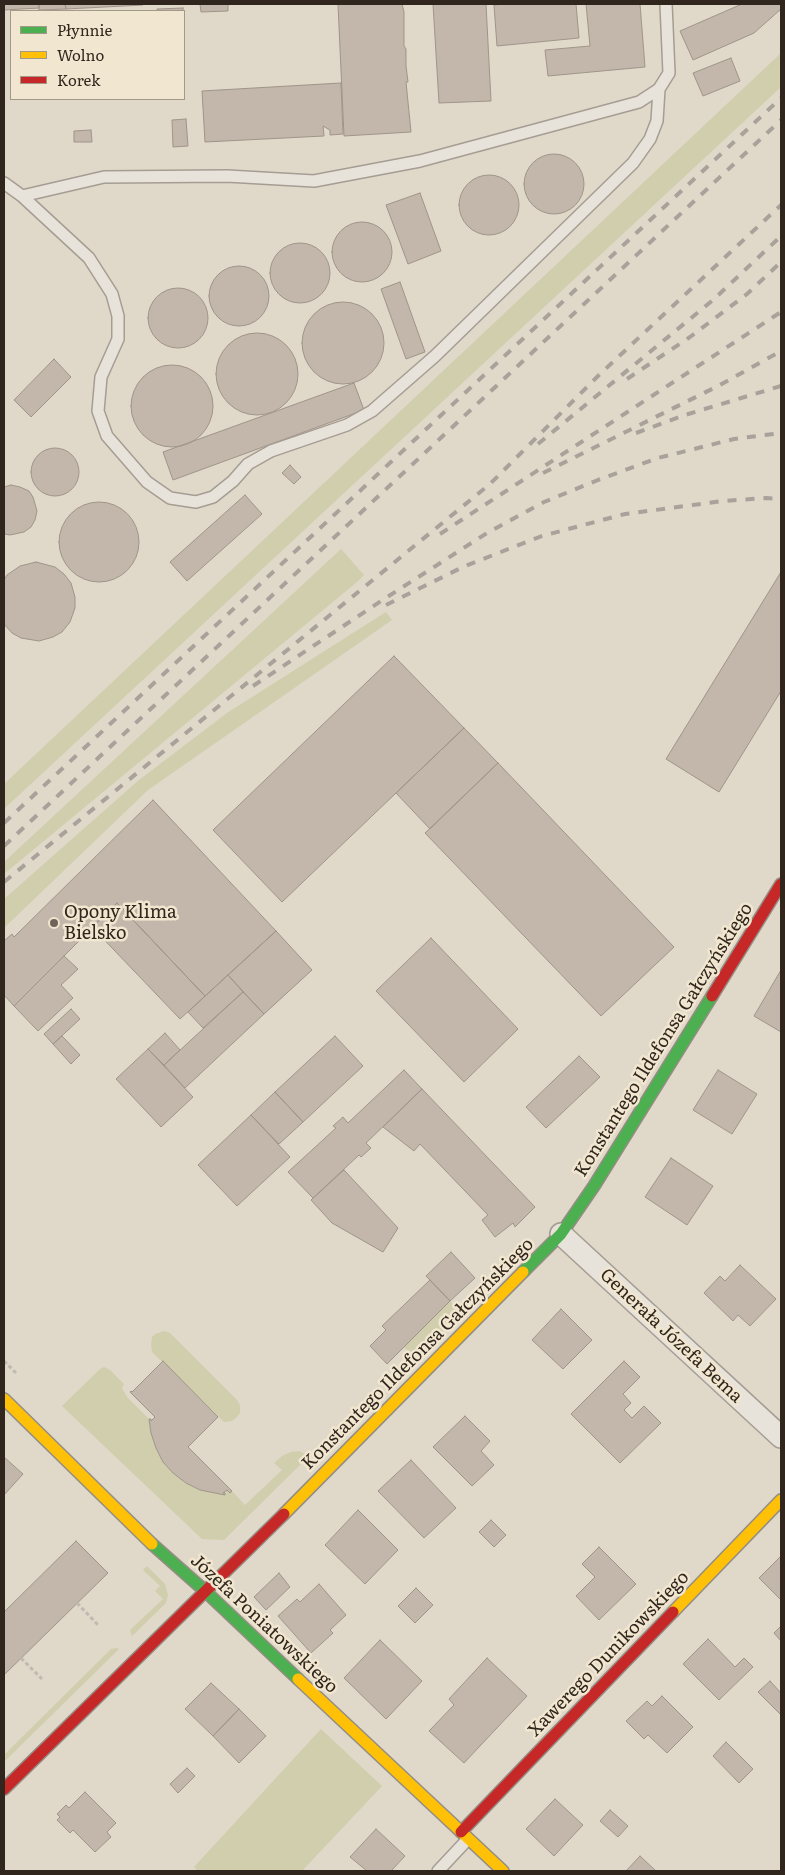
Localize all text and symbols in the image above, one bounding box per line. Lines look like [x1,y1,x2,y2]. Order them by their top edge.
legend [10,10,185,100]
text: Płynnie [57,18,112,41]
text: Wolno [57,43,104,66]
text: Korek [57,68,100,91]
street label: Konstantego Ildefonsa Gałczyńskiego [570,899,758,1181]
place label: Opony Klima Bielsko [64,902,177,944]
marker: Opony Klima Bielsko [48,917,60,929]
street label: Konstantego Ildefonsa Gałczyńskiego [298,1234,538,1474]
street label: Generała Józefa Bema [595,1264,747,1408]
street label: Józefa Poniatowskiego [186,1550,342,1698]
street label: Xawerego Dunikowskiego [524,1567,694,1741]

